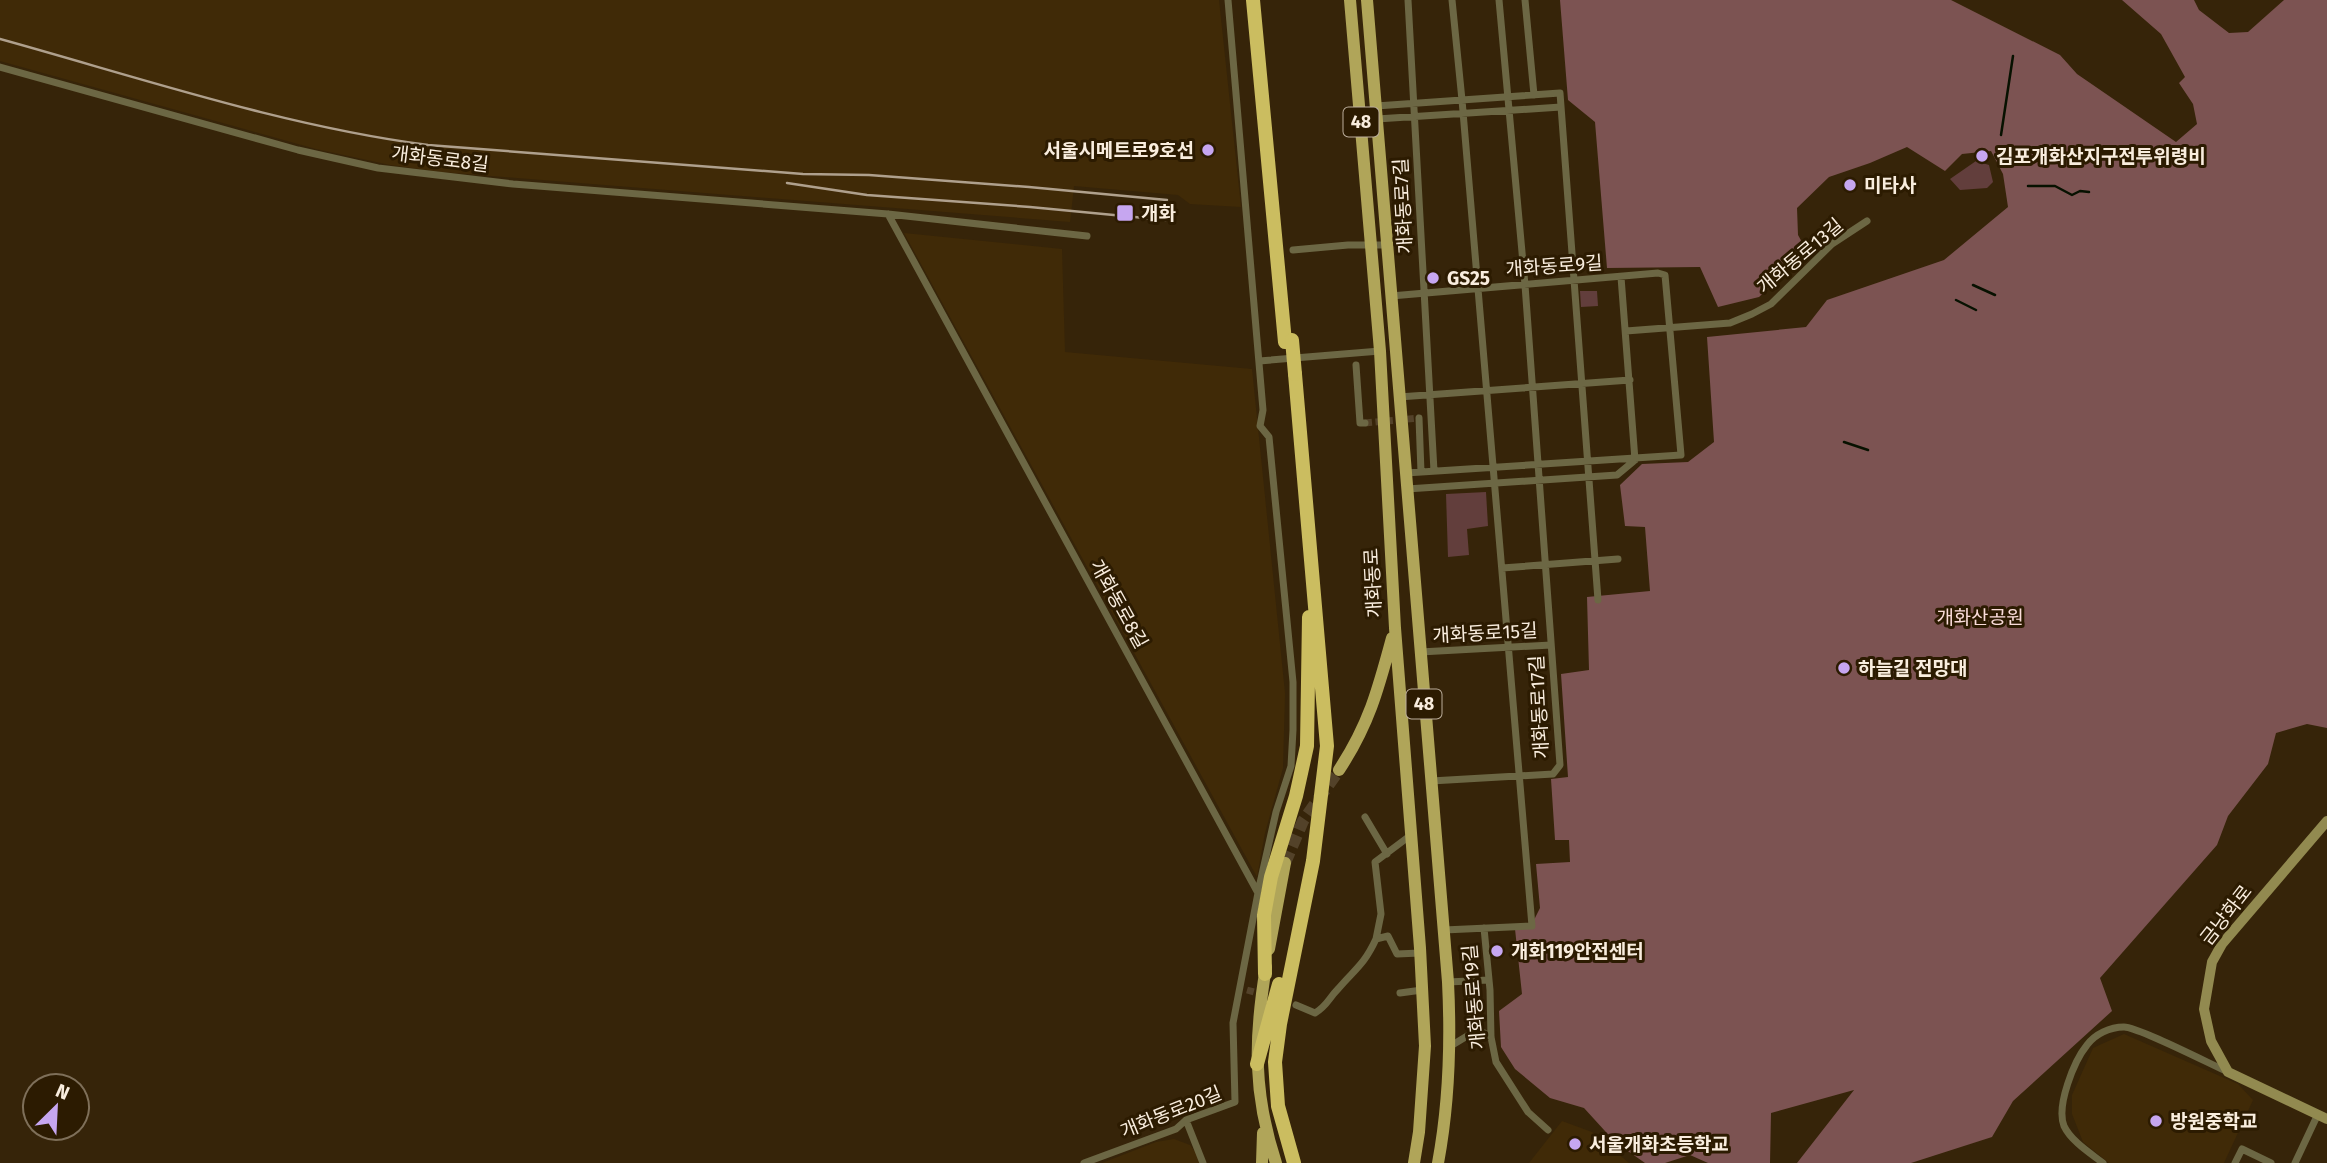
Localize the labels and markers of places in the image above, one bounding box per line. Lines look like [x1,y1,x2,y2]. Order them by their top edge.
place label: 서울시메트로9호선 [1044,139,1194,162]
marker: 서울시메트로9호선 [1200,142,1216,158]
place label: 김포개화산지구전투위령비 [1996,145,2206,168]
marker: 김포개화산지구전투위령비 [1974,148,1990,164]
place label: 미타사 [1864,174,1917,197]
marker: 미타사 [1842,177,1858,193]
place label: 개화 [1141,202,1176,225]
marker: 개화 [1115,203,1135,223]
place label: GS25 [1447,267,1490,290]
marker: GS25 [1425,270,1441,286]
place label: 하늘길 전망대 [1858,657,1967,680]
marker: 하늘길 전망대 [1836,660,1852,676]
place label: 개화119안전센터 [1511,940,1644,963]
marker: 개화119안전센터 [1489,943,1505,959]
place label: 방원중학교 [2170,1110,2257,1133]
marker: 방원중학교 [2148,1113,2164,1129]
place label: 서울개화초등학교 [1589,1133,1729,1156]
marker: 서울개화초등학교 [1567,1136,1583,1152]

